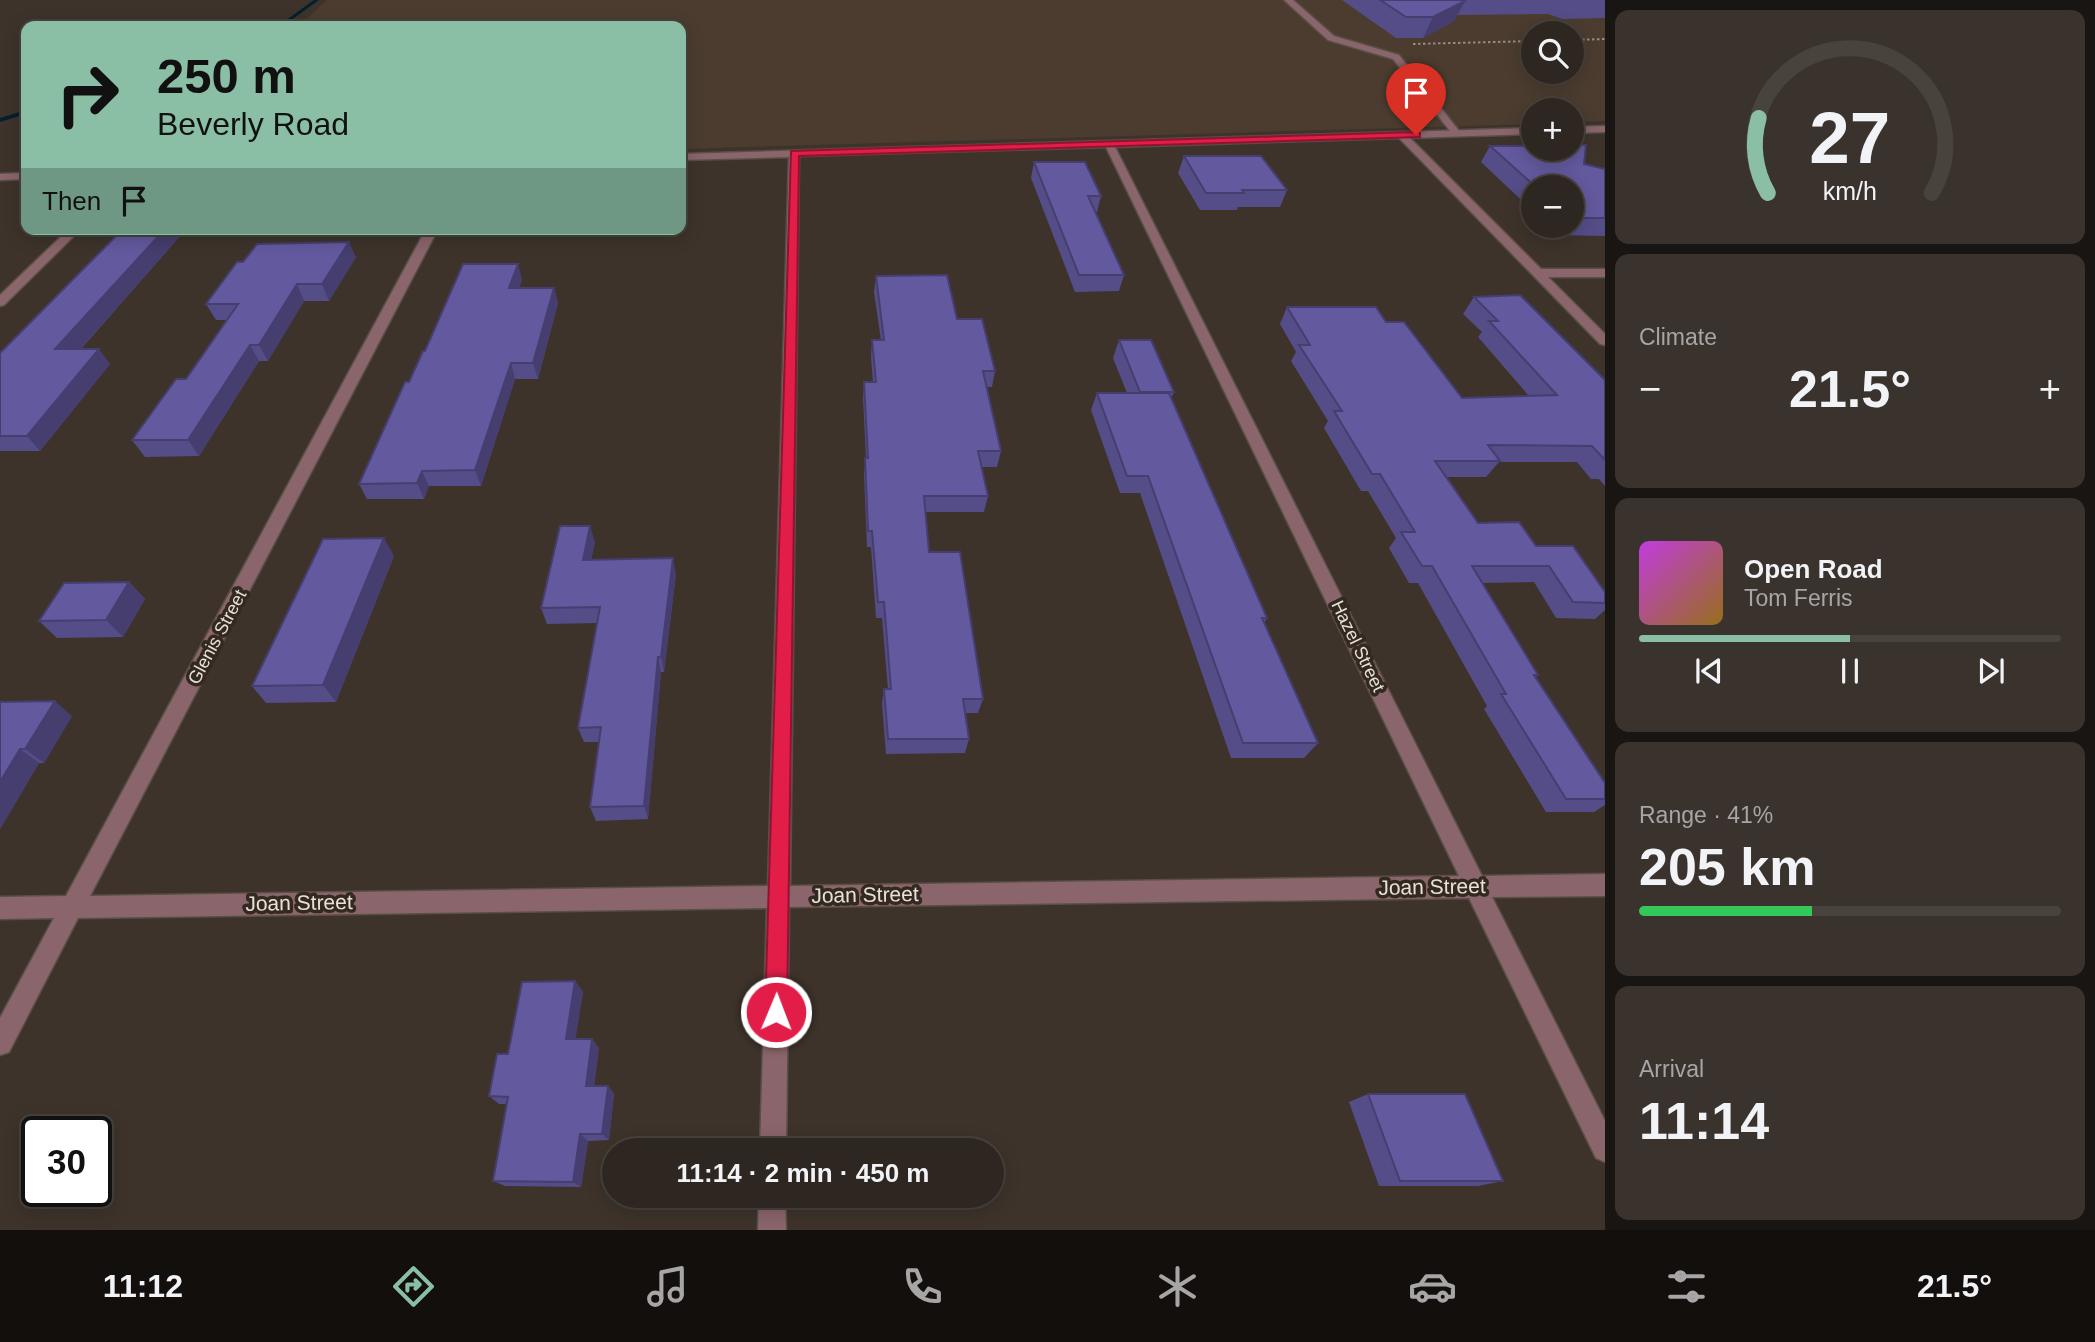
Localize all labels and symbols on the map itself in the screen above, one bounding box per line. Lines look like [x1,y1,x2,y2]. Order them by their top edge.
pin [1386,63,1446,135]
street label: Glenis Street [184,586,250,688]
street label: Hazel Street [1327,597,1389,695]
street label: Joan Street [1378,874,1486,899]
street label: Joan Street [811,882,919,907]
street label: Joan Street [245,890,353,915]
position arrow [739,975,813,1049]
speed limit sign: 30 [21,1116,112,1207]

